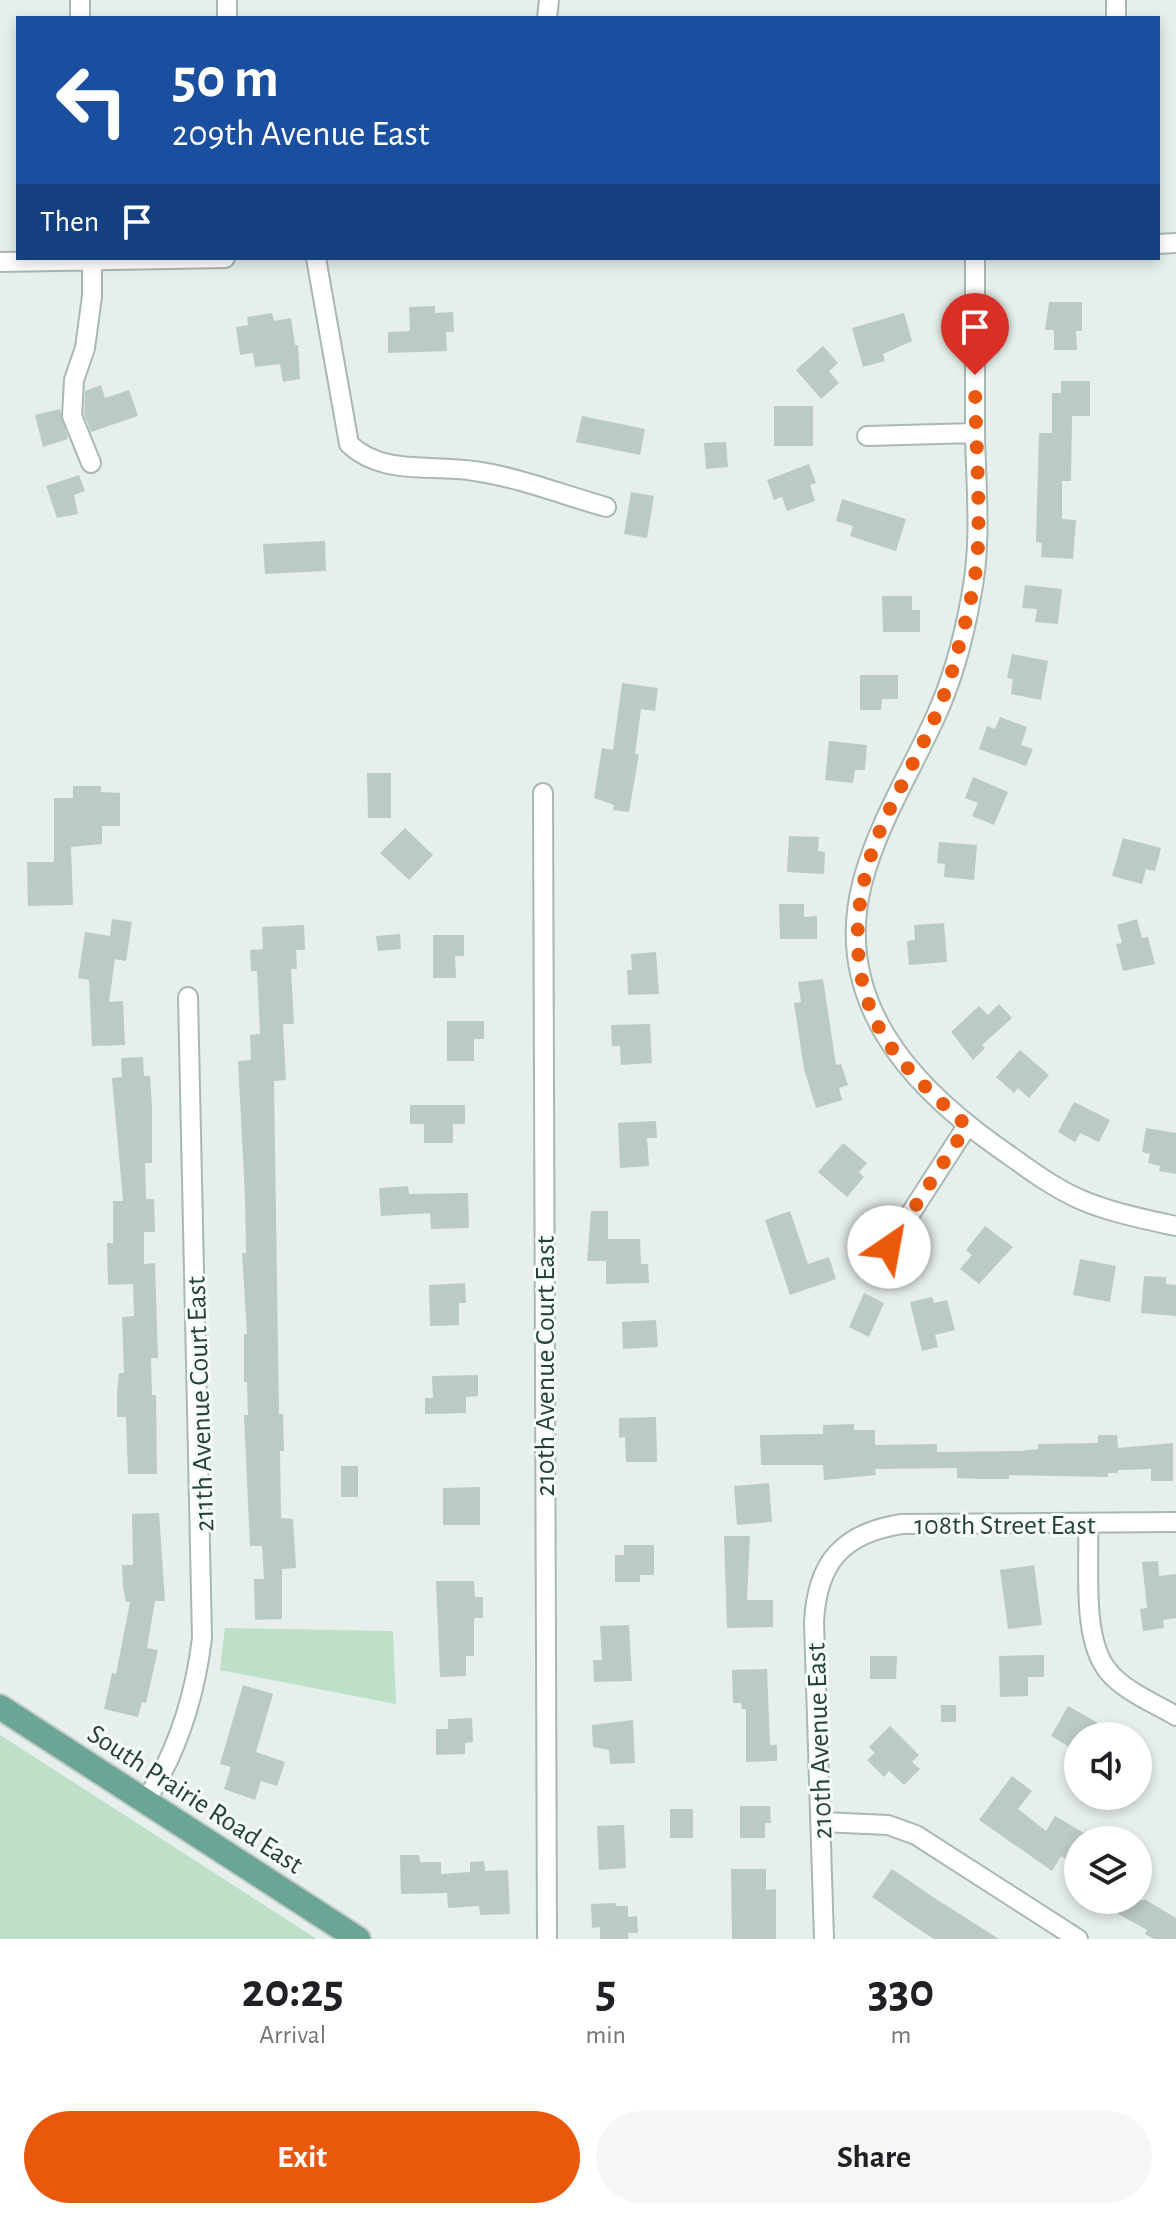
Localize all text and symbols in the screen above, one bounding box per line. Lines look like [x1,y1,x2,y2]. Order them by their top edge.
icon: left [40,48,144,152]
text: 50 m [172,51,279,107]
text: 209th Avenue East [172,116,429,152]
icon: arrive [115,200,159,244]
text: Then [40,207,99,237]
pin [941,293,1009,375]
icon: arrive [953,305,997,349]
position arrow [847,1205,931,1289]
street label: 210th Avenue Court East [532,1235,560,1497]
street label: 211th Avenue Court East [183,1276,219,1532]
street label: 108th Street East [914,1512,1096,1540]
street label: 210th Avenue East [803,1642,837,1840]
street label: South Prairie Road East [82,1720,308,1880]
map controls [1064,1722,1152,1914]
button: sound [1064,1722,1152,1810]
button: layers [1064,1826,1152,1914]
text: 20:25 [242,1968,344,2016]
text: 5 [595,1968,616,2016]
text: 330 [868,1968,934,2016]
text: Arrival [259,2022,326,2048]
text: min [586,2022,626,2048]
text: m [891,2022,911,2048]
button: Exit [24,2111,580,2203]
button: Share [596,2111,1152,2203]

